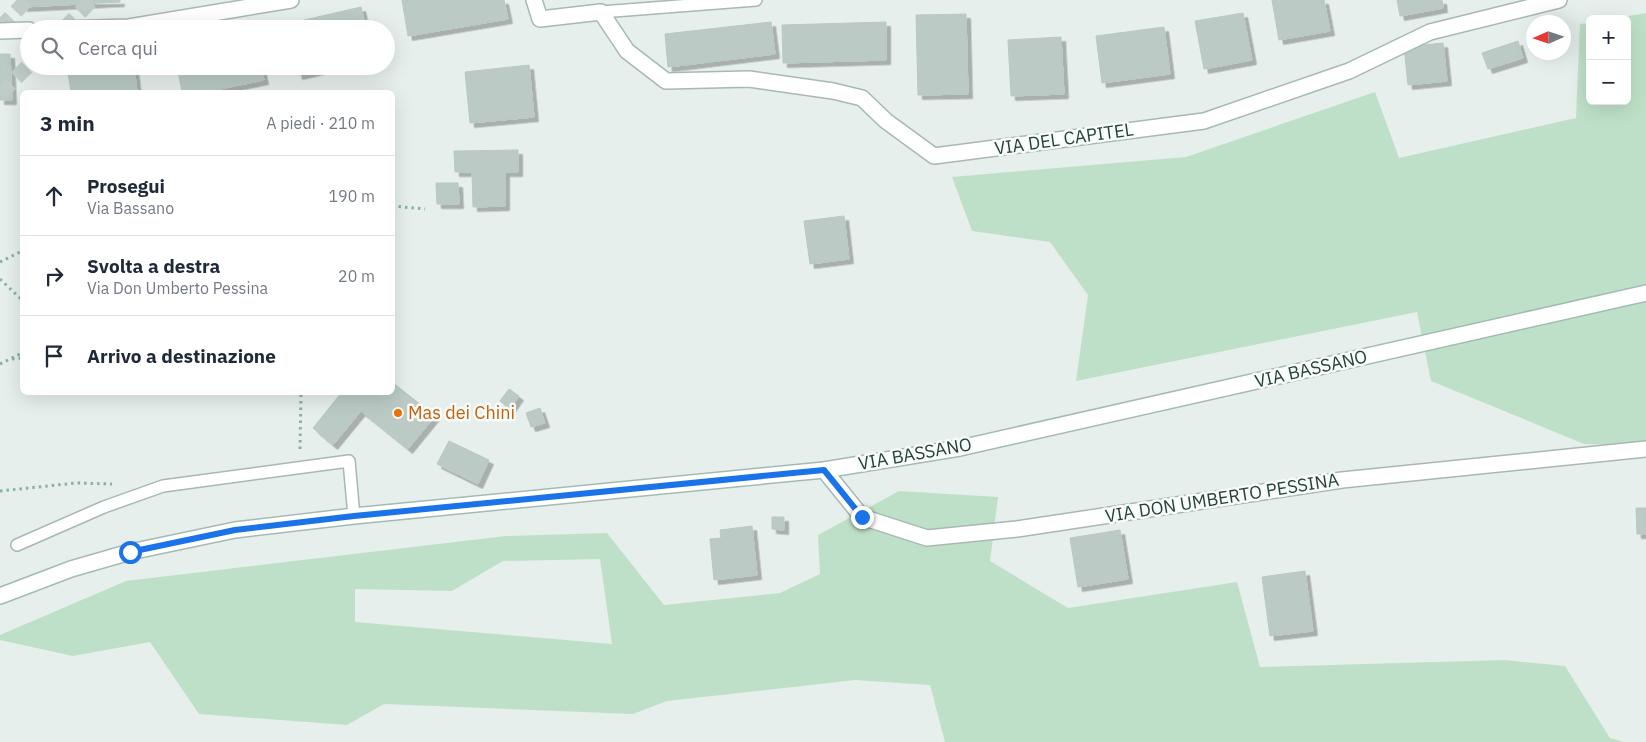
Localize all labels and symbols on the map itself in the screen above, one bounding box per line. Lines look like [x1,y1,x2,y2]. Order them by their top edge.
north arrow [1526,15,1571,60]
street label: VIA DEL CAPITEL [993,117,1135,160]
street label: VIA BASSANO [1252,344,1369,393]
place label: Mas dei Chini [408,401,515,424]
marker: Mas dei Chini [392,407,404,419]
street label: VIA BASSANO [856,432,973,475]
street label: VIA DON UMBERTO PESSINA [1103,468,1341,527]
route end [851,506,874,529]
route start [119,541,142,564]

